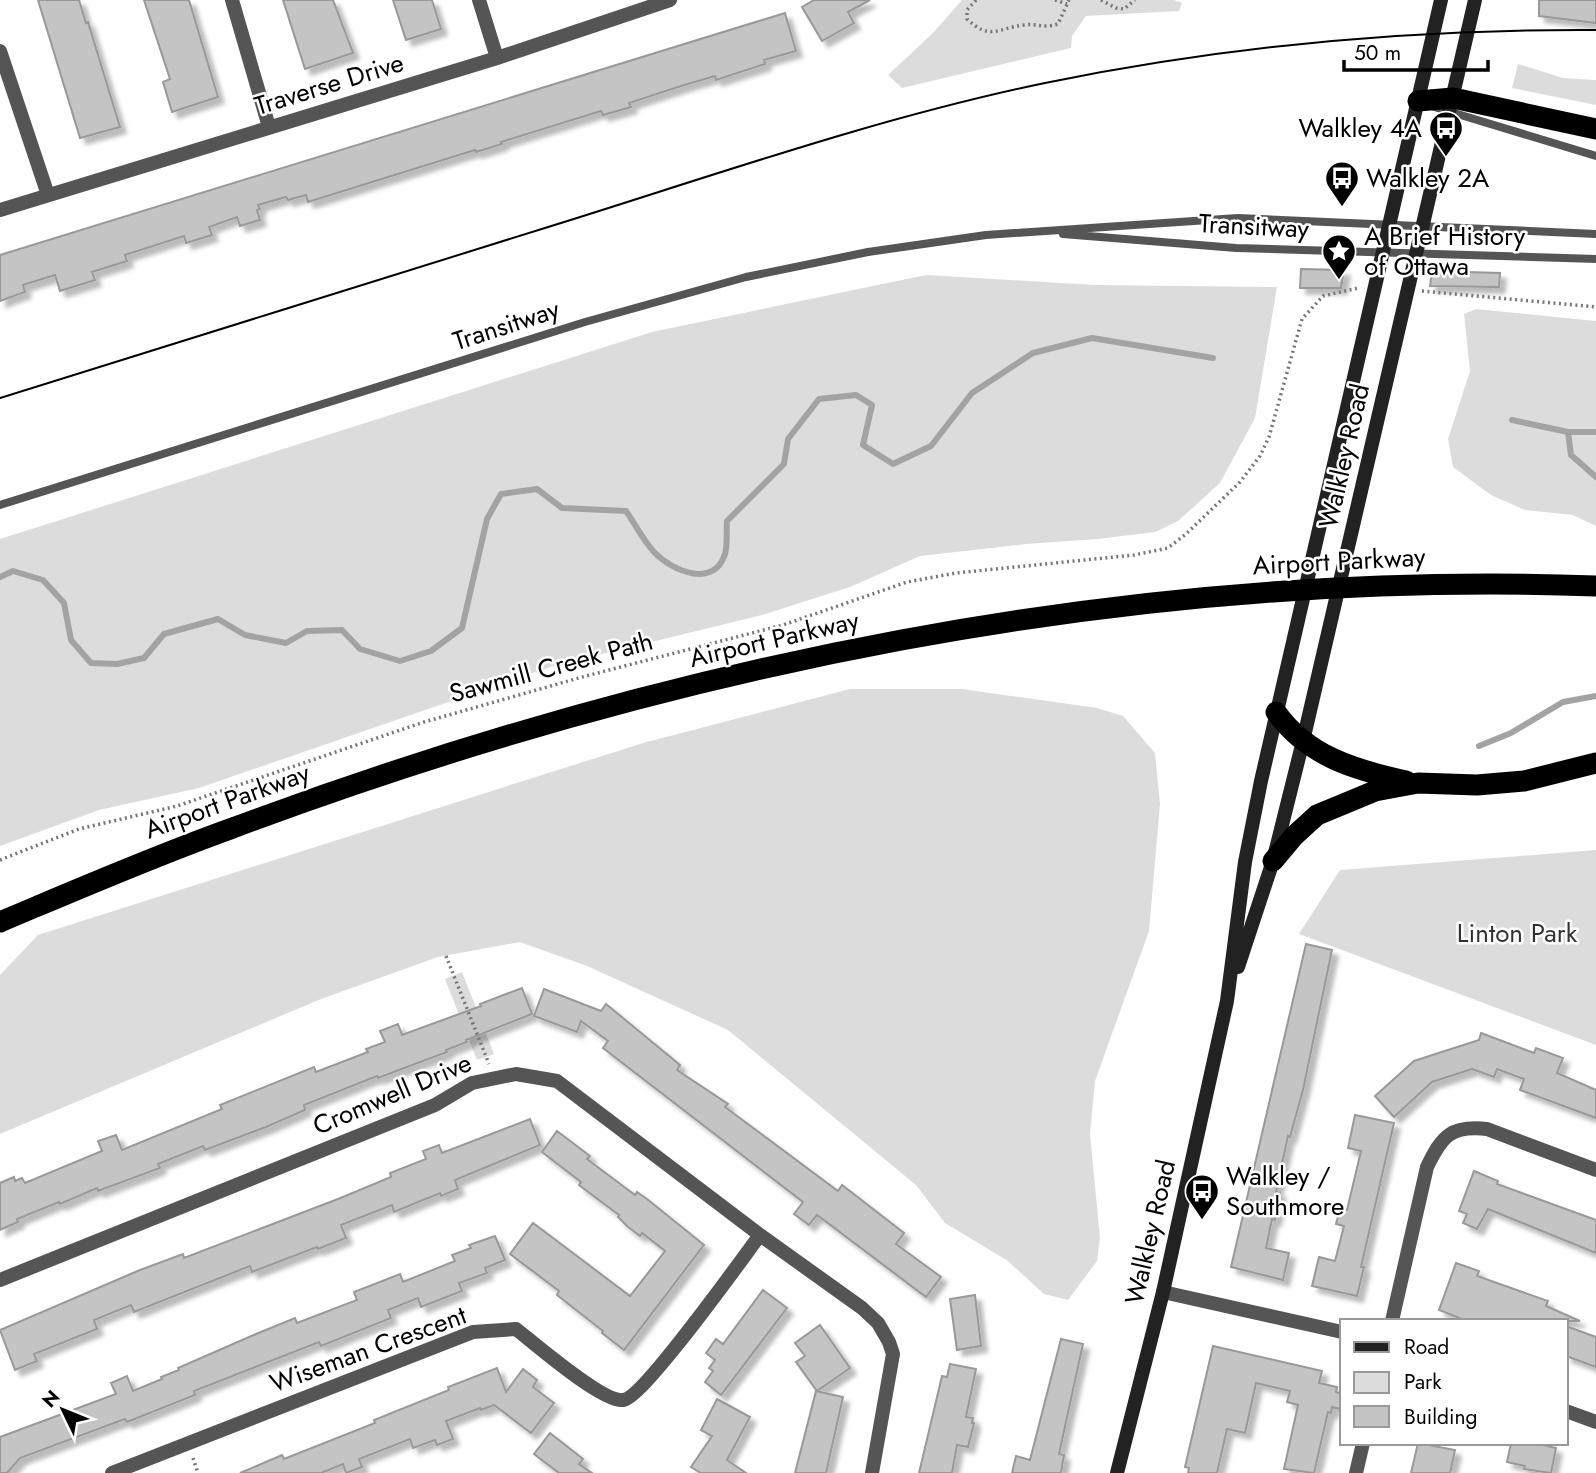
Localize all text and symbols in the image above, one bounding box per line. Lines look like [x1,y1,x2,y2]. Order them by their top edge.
scale bar [1344,28,1488,72]
text: 50 m [1354,38,1401,68]
street label: Traverse Drive [250,43,408,125]
place label: Walkley 4A [1298,109,1423,147]
bus stop icon: Walkley 4A [1427,109,1465,158]
bus stop icon: Walkley 2A [1323,159,1361,208]
place label: Walkley 2A [1366,159,1490,197]
street label: Transitway [1198,204,1311,248]
place label: A Brief History of Ottawa [1364,217,1526,285]
place icon: A Brief History of Ottawa [1320,232,1358,281]
street label: Transitway [448,290,565,360]
street label: Walkley Road [1309,380,1379,532]
street label: Airport Parkway [1252,537,1427,585]
street label: Airport Parkway [685,601,863,677]
street label: Sawmill Creek Path [445,622,657,712]
street label: Airport Parkway [139,753,315,848]
park label: Linton Park [1457,914,1578,952]
street label: Cromwell Drive [307,1044,477,1144]
street label: Walkley Road [1115,1156,1185,1308]
place label: Walkley / Southmore [1226,1157,1344,1225]
bus stop icon: Walkley / Southmore [1183,1172,1221,1221]
street label: Wiseman Crescent [264,1296,472,1402]
legend [1340,1319,1568,1445]
text: Road [1404,1332,1449,1362]
text: Park [1404,1367,1442,1397]
north arrow [28,1375,98,1445]
text: N [36,1384,66,1413]
text: Building [1404,1402,1477,1432]

